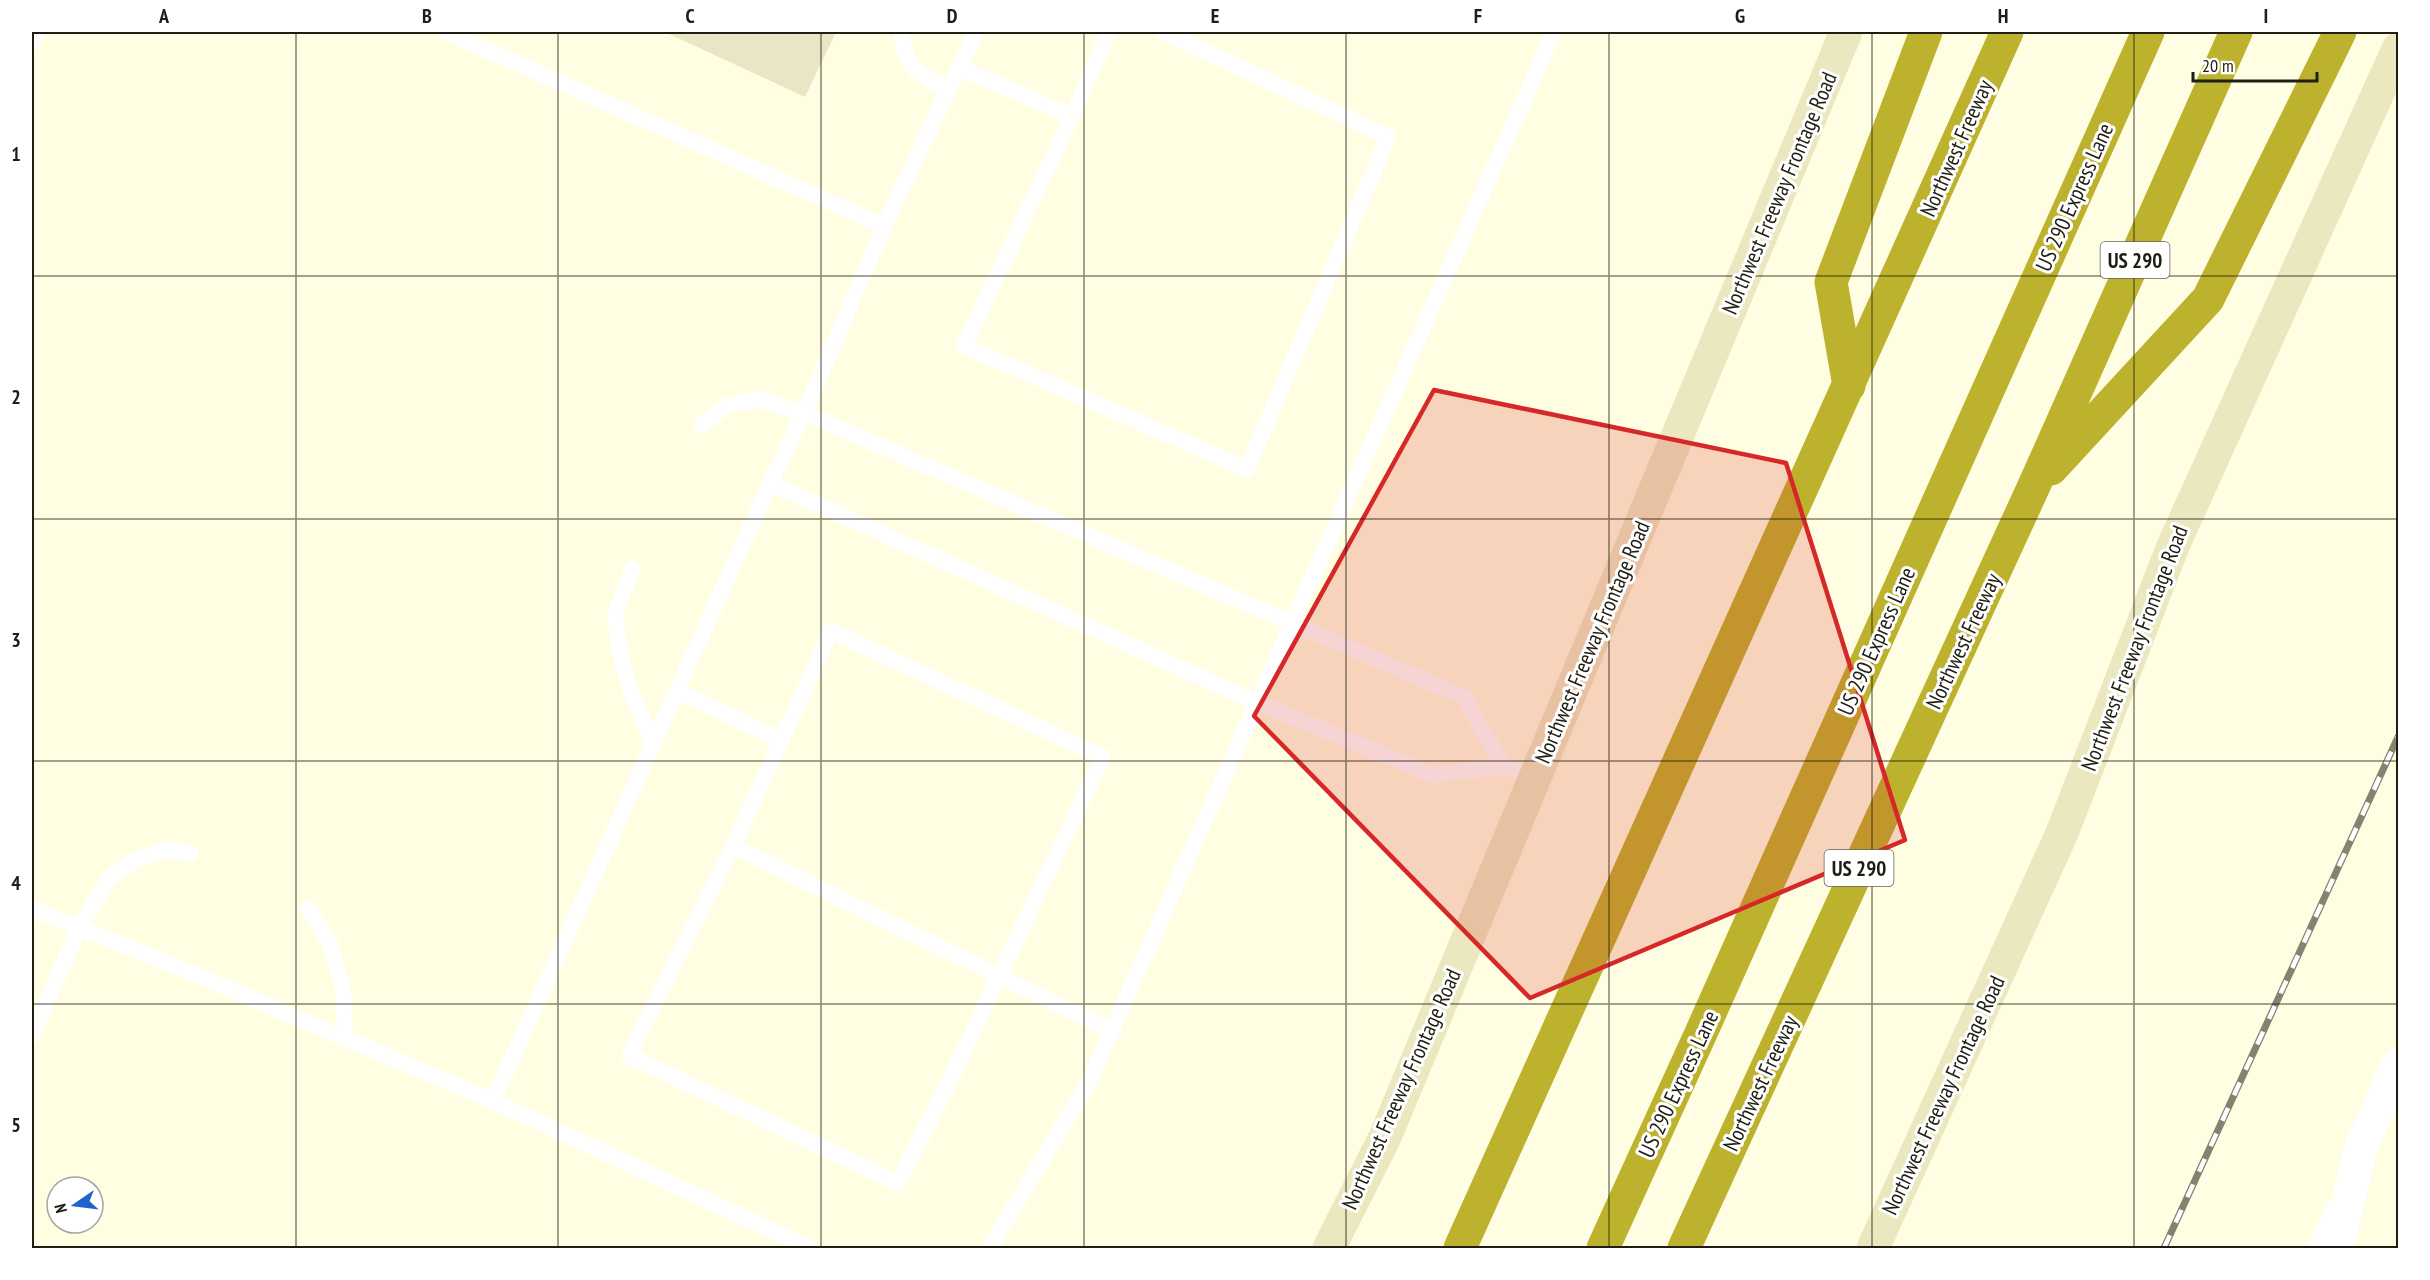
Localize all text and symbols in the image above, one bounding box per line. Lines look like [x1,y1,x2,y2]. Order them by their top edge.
text: A [158,3,170,29]
text: B [422,3,432,29]
text: C [685,3,695,29]
text: D [947,3,958,29]
text: E [1211,3,1219,29]
text: F [1474,3,1482,29]
text: G [1735,3,1745,29]
text: H [1998,3,2008,29]
text: I [2264,3,2268,29]
scale bar [2193,45,2318,83]
text: 20 m [2202,54,2234,77]
street label: Northwest Freeway Frontage Road [1715,68,1843,318]
street label: Northwest Freeway [1913,75,1999,221]
street label: US 290 Express Lane [2029,119,2119,275]
text: 1 [11,141,21,167]
road number: US 290 [2100,242,2170,278]
text: 2 [11,384,21,410]
street label: Northwest Freeway Frontage Road [1528,517,1656,767]
street label: Northwest Freeway Frontage Road [2074,521,2194,775]
street label: US 290 Express Lane [1831,563,1921,719]
street label: Northwest Freeway [1919,568,2007,713]
text: 3 [11,627,21,653]
road number: US 290 [1824,850,1894,886]
text: 4 [11,870,21,896]
street label: Northwest Freeway Frontage Road [1335,964,1467,1214]
street label: Northwest Freeway Frontage Road [1875,971,2011,1219]
street label: US 290 Express Lane [1632,1006,1724,1162]
street label: Northwest Freeway [1716,1010,1804,1155]
text: 5 [11,1112,21,1138]
north arrow [45,1175,105,1235]
text: N [50,1202,71,1215]

